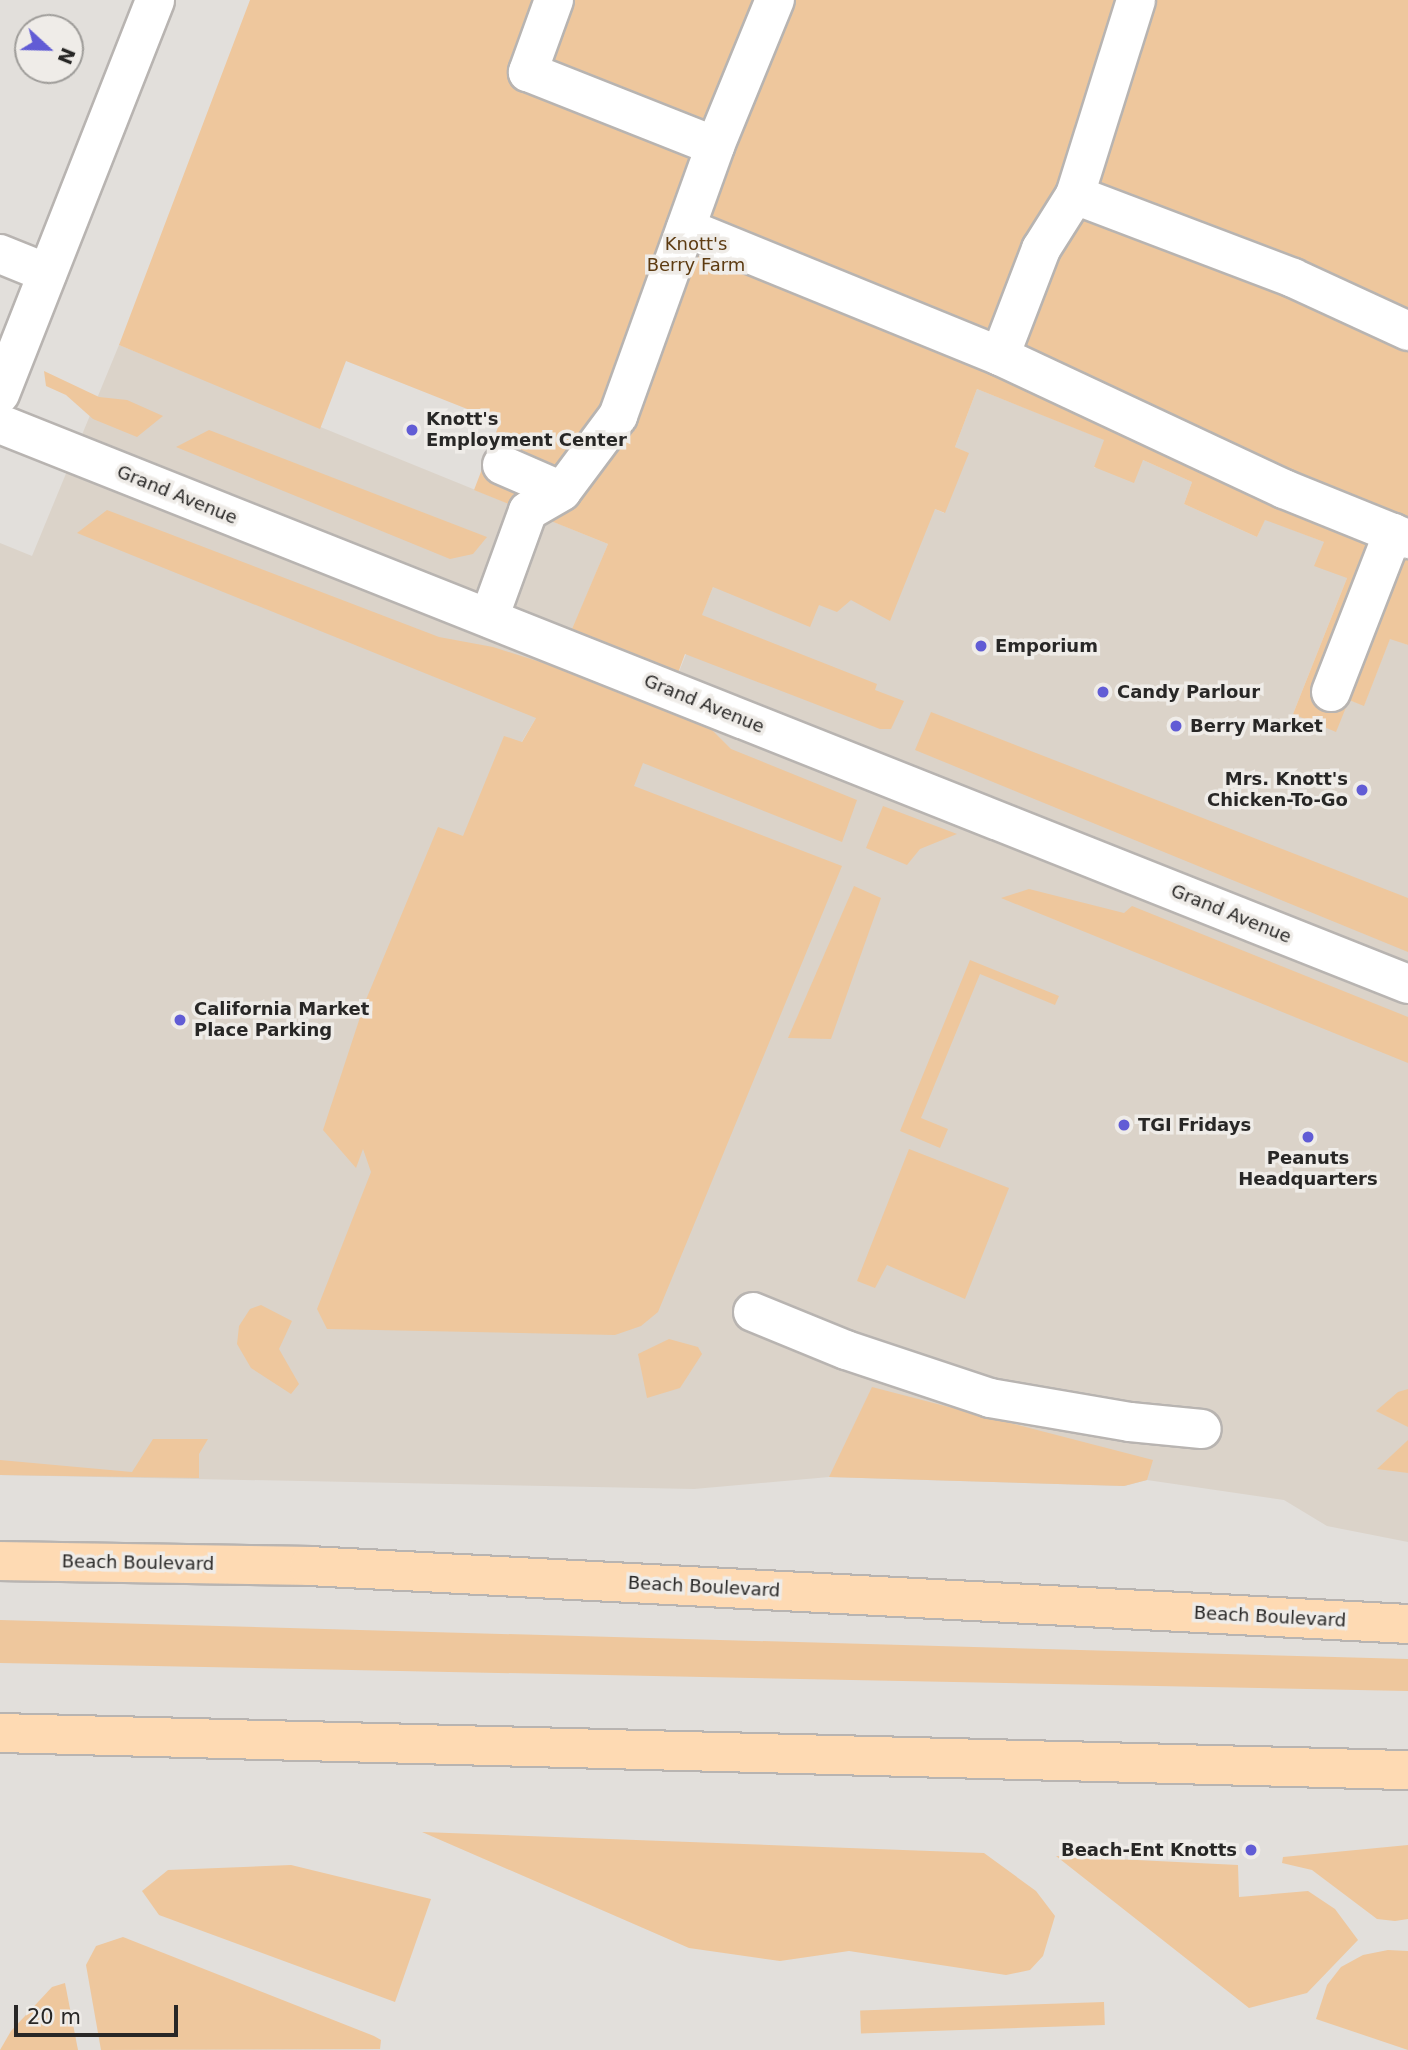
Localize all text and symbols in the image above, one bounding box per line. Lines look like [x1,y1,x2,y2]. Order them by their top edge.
north arrow [14,14,84,84]
text: N [53,45,80,68]
park label: Knott's Berry Farm [647,234,745,276]
place label: Knott's Employment Center [426,409,627,452]
marker: Knott's Employment Center [404,422,420,438]
street label: Grand Avenue [114,461,240,529]
place label: Emporium [995,635,1098,657]
marker: Emporium [973,638,989,654]
street label: Grand Avenue [641,670,767,738]
place label: Candy Parlour [1117,681,1260,703]
marker: Candy Parlour [1095,684,1111,700]
place label: Berry Market [1190,715,1323,737]
marker: Berry Market [1168,718,1184,734]
place label: Mrs. Knott's Chicken-To-Go [1207,769,1348,812]
marker: Mrs. Knott's Chicken-To-Go [1354,782,1370,798]
street label: Grand Avenue [1168,880,1294,948]
place label: California Market Place Parking [194,999,369,1042]
marker: California Market Place Parking [172,1012,188,1028]
place label: TGI Fridays [1138,1114,1251,1136]
marker: TGI Fridays [1116,1117,1132,1133]
marker: Peanuts Headquarters [1300,1129,1316,1145]
place label: Peanuts Headquarters [1238,1148,1378,1190]
street label: Beach Boulevard [62,1551,214,1575]
street label: Beach Boulevard [627,1572,781,1602]
street label: Beach Boulevard [1193,1602,1347,1632]
place label: Beach-Ent Knotts [1061,1839,1237,1861]
marker: Beach-Ent Knotts [1243,1842,1259,1858]
scale bar [18,1990,182,2034]
text: 20 m [27,2005,81,2029]

